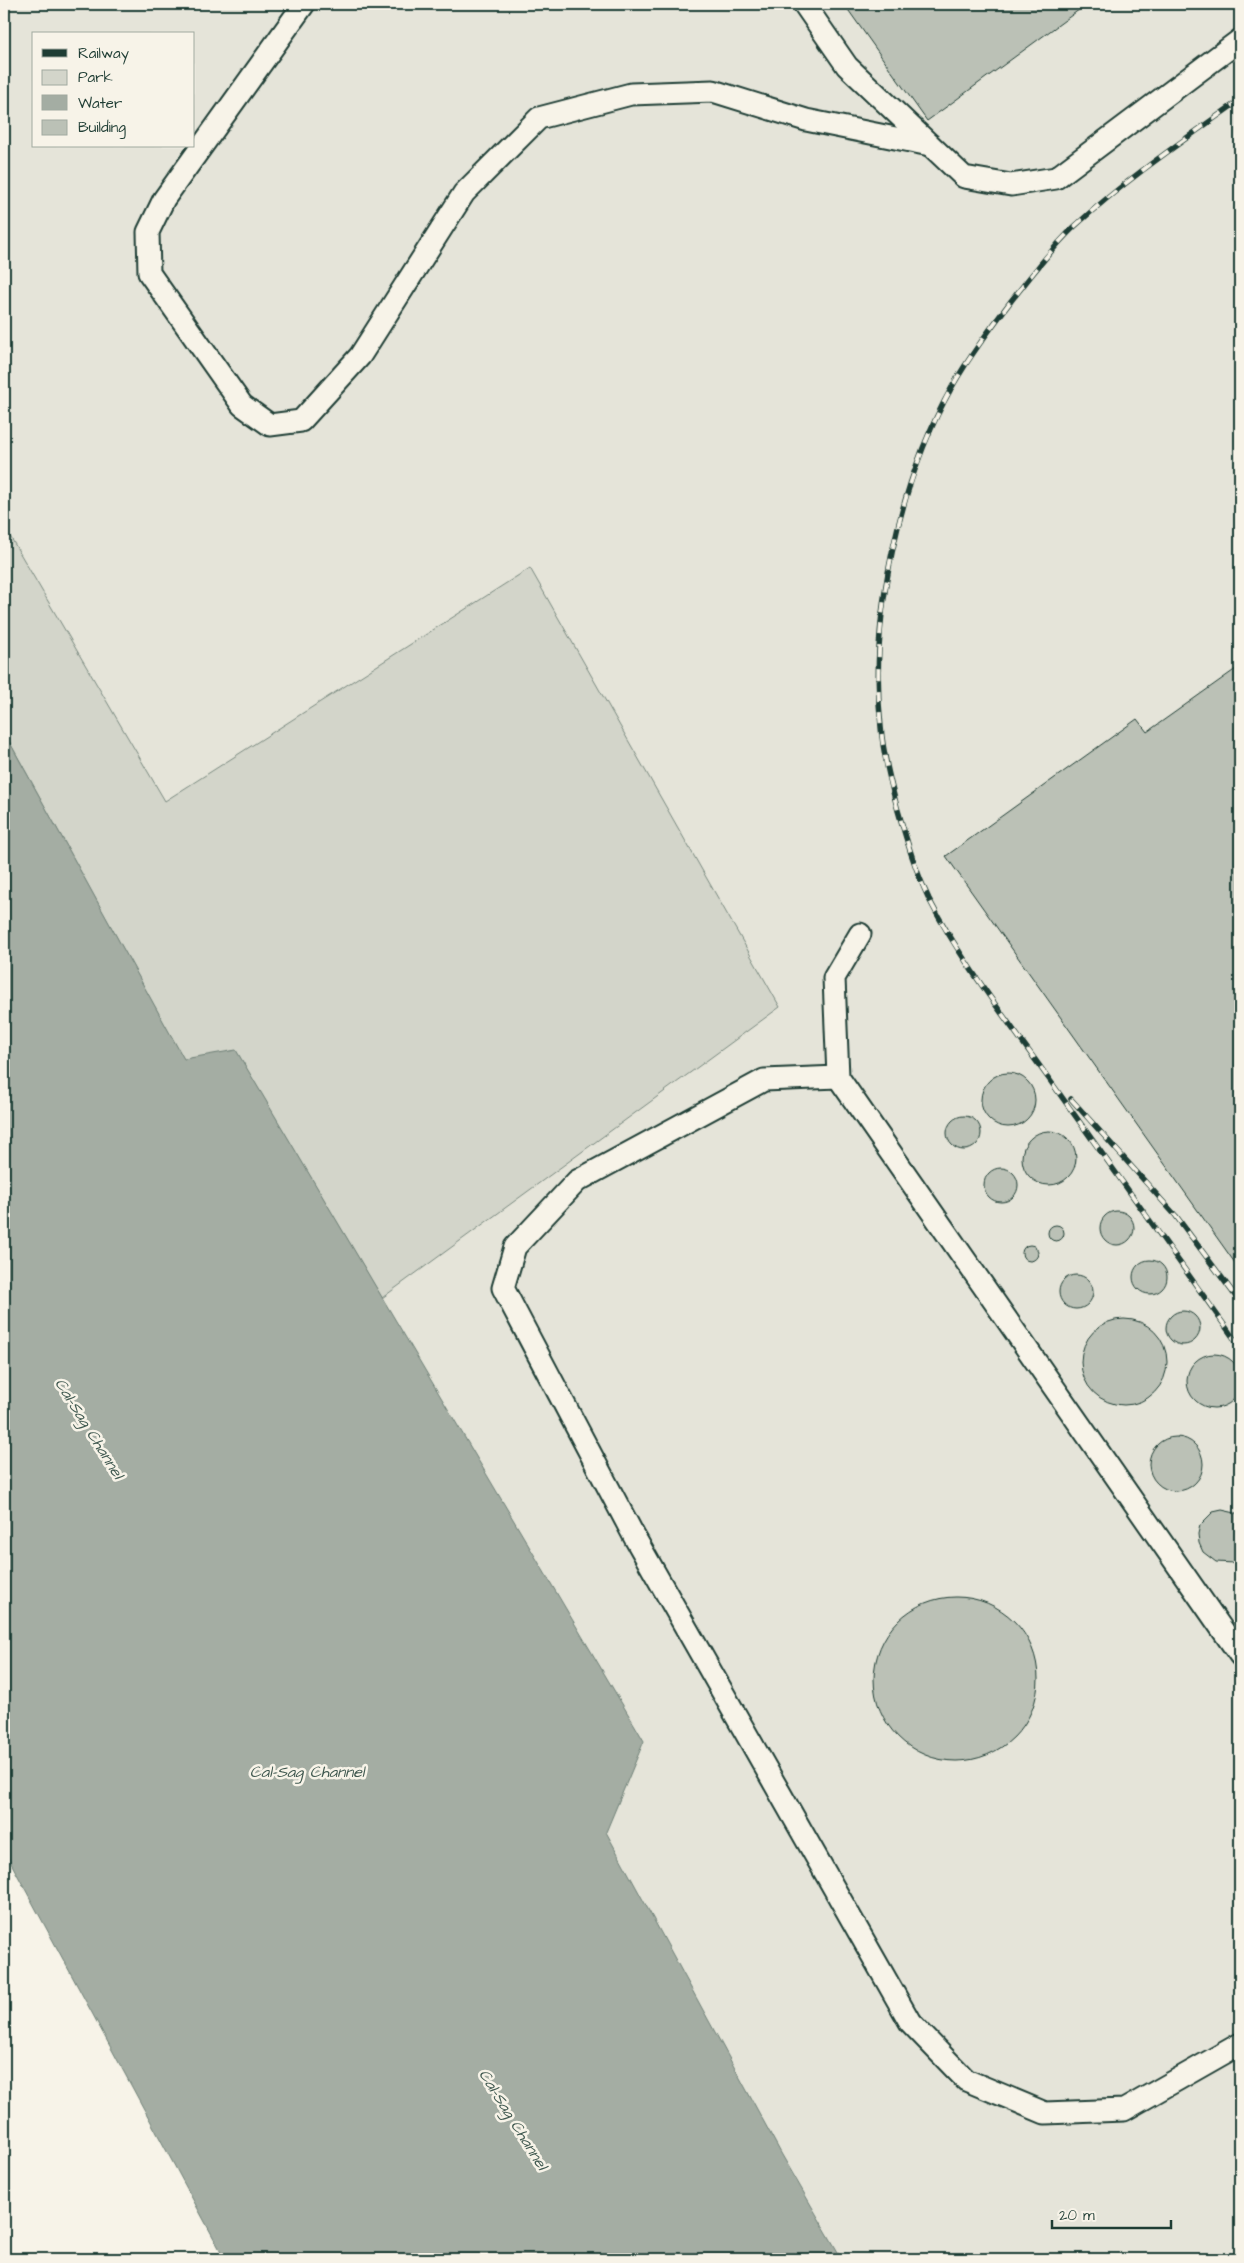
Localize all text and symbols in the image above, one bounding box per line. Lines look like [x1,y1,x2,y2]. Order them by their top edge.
legend [32,32,195,148]
text: Railway [78,43,129,65]
text: Park [78,67,113,88]
text: Water [78,93,122,114]
text: Building [78,117,126,139]
water label: Cal-Sag Channel [49,1374,130,1486]
water label: Cal-Sag Channel [250,1761,367,1784]
water label: Cal-Sag Channel [473,2065,554,2177]
scale bar [1052,2198,1170,2230]
text: 20 m [1059,2205,1095,2226]

